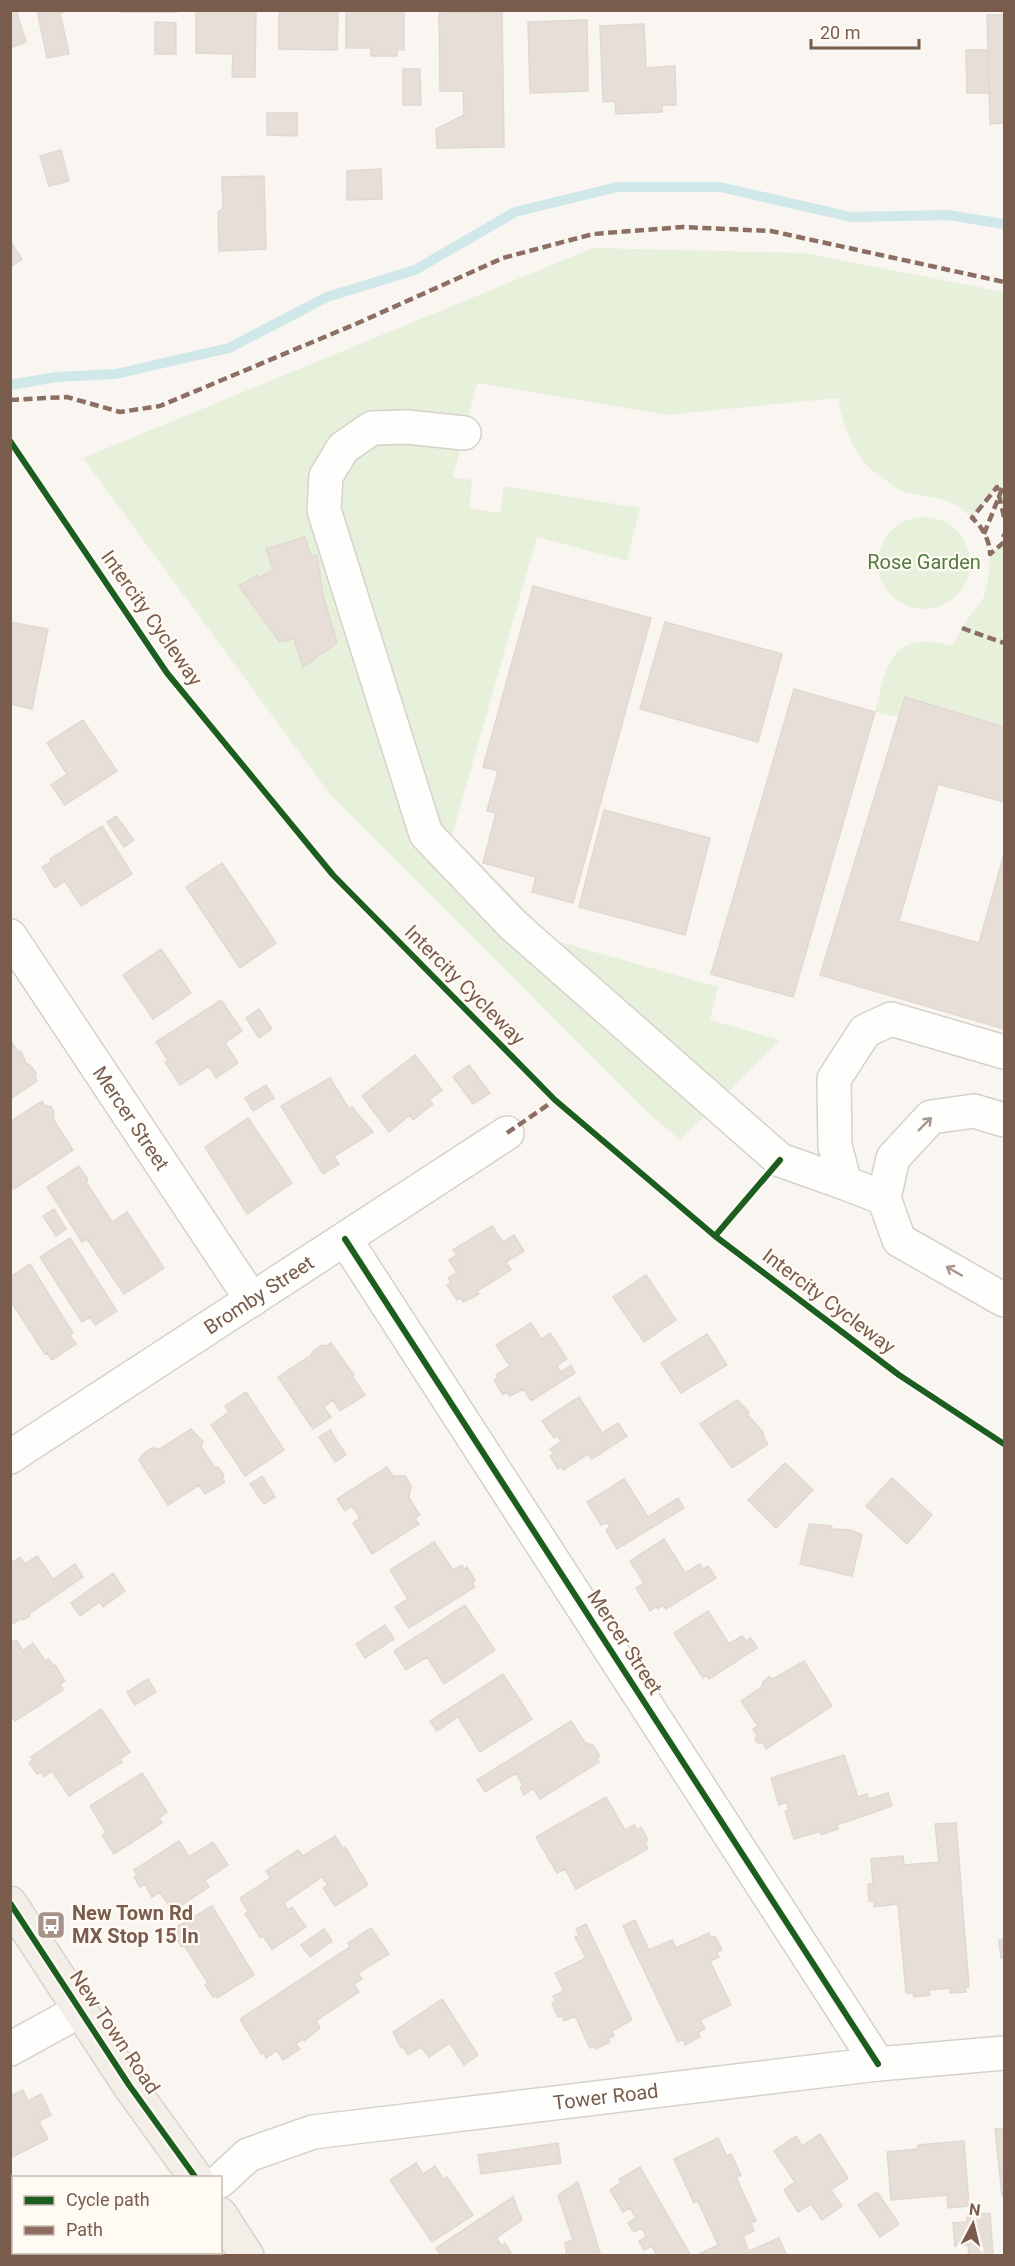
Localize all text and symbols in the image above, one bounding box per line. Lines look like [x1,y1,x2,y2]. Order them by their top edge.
scale bar [811,12,919,50]
text: 20 m [820,22,860,43]
street label: Intercity Cycleway [96,546,208,691]
park label: Rose Garden [867,550,981,574]
street label: Intercity Cycleway [400,920,530,1050]
street label: Mercer Street [88,1062,175,1175]
one-way arrow [918,1117,933,1132]
street label: Intercity Cycleway [758,1243,901,1359]
street label: Bromby Street [199,1250,318,1339]
one-way arrow [946,1265,963,1277]
street label: Mercer Street [582,1585,668,1699]
place label: New Town Rd MX Stop 15 In [72,1901,199,1948]
bus stop icon: New Town Rd MX Stop 15 In [35,1909,67,1941]
street label: New Town Road [65,1966,165,2098]
street label: Tower Road [552,2079,660,2115]
legend [12,2176,222,2254]
text: Cycle path [66,2189,150,2210]
north arrow [943,2194,1003,2254]
text: N [968,2199,982,2220]
text: Path [66,2219,103,2240]

